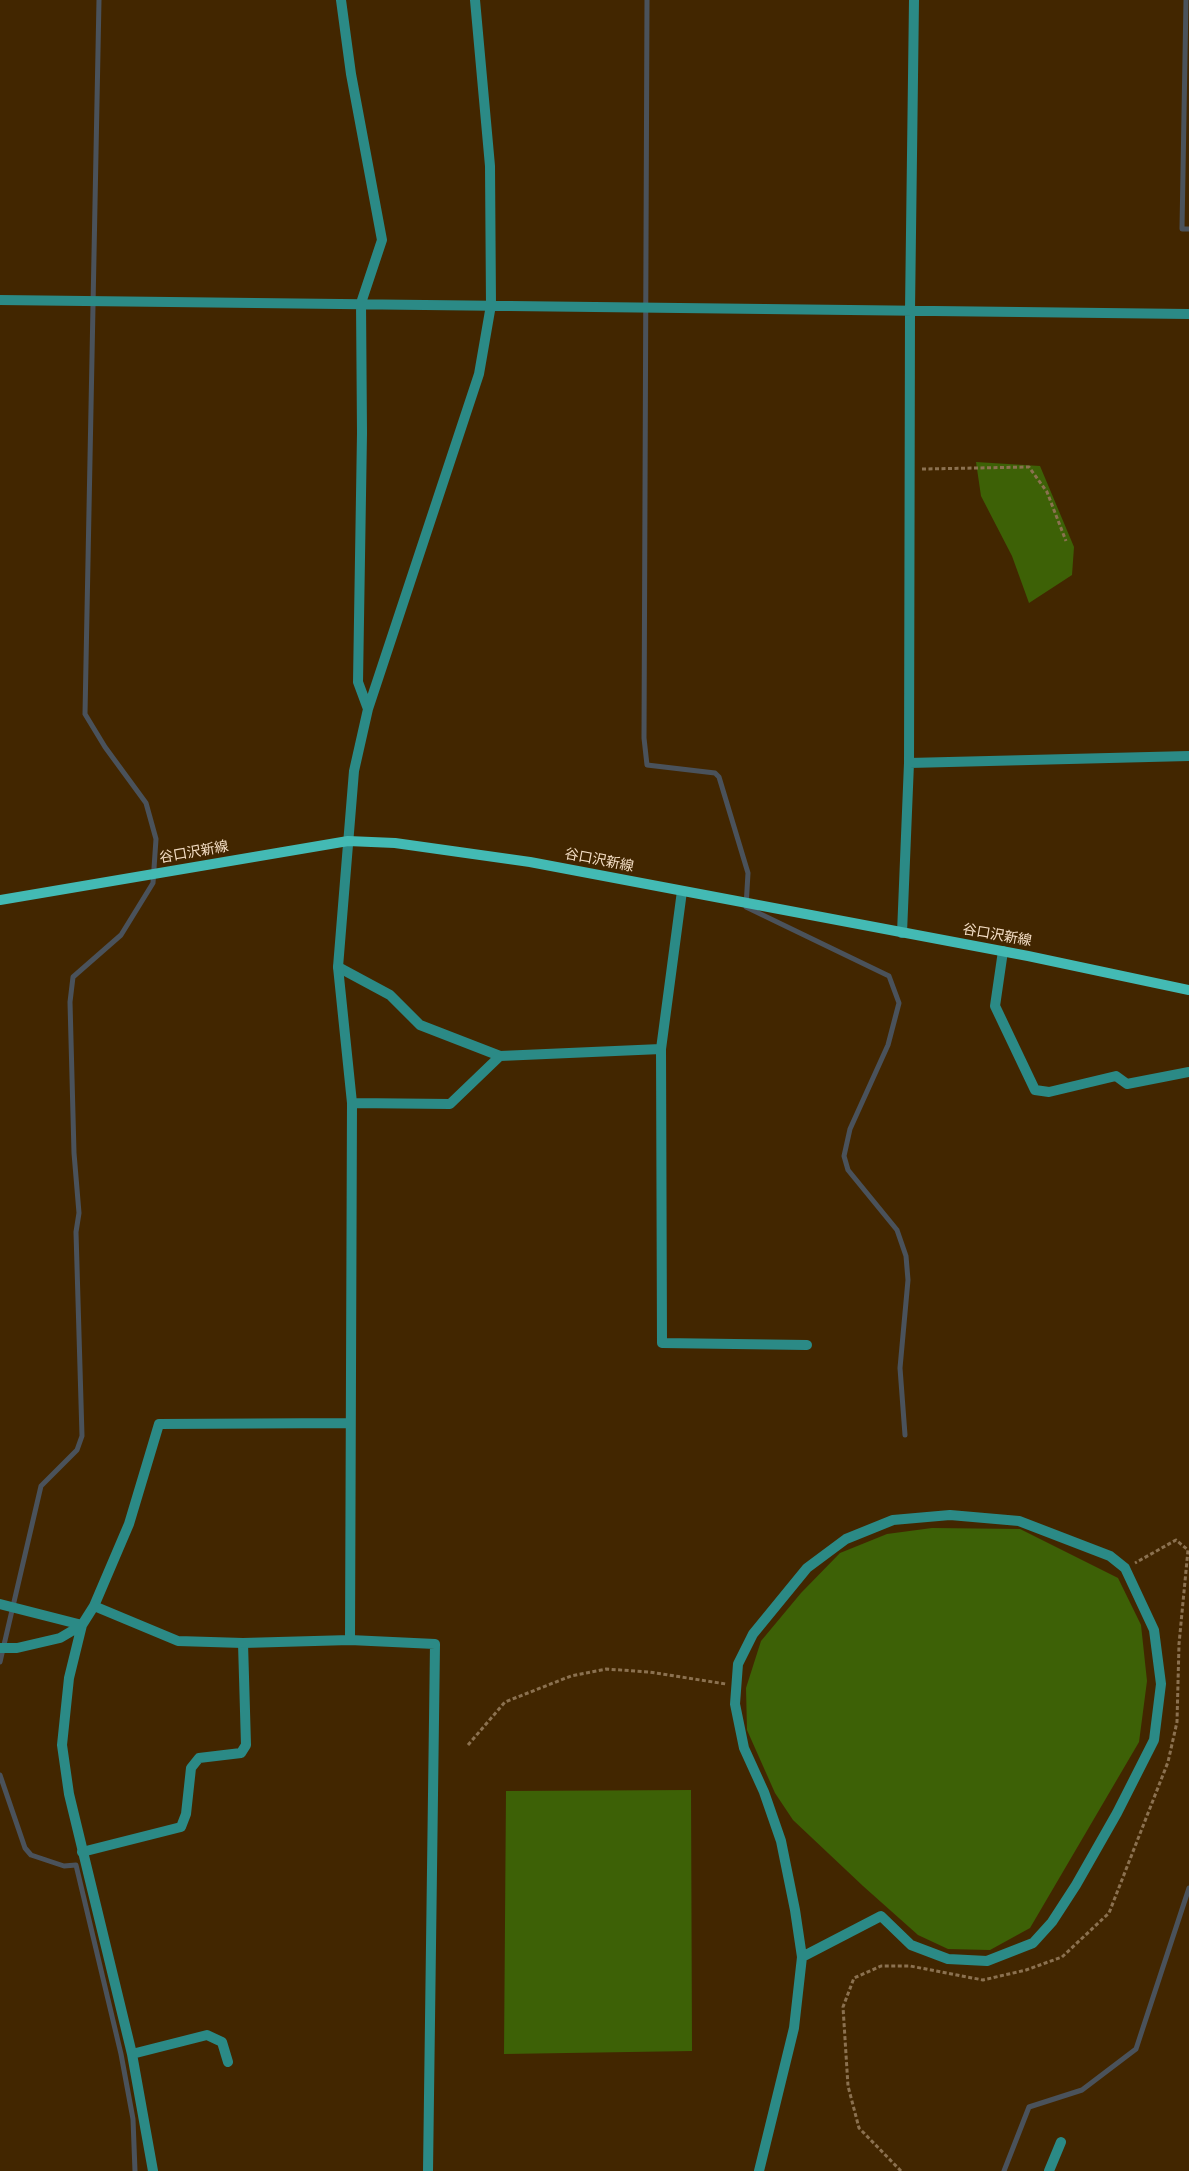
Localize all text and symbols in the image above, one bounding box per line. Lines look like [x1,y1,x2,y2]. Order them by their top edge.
street label: 谷口沢新線 [158,839,230,867]
street label: 谷口沢新線 [563,846,635,876]
street label: 谷口沢新線 [961,922,1033,950]

